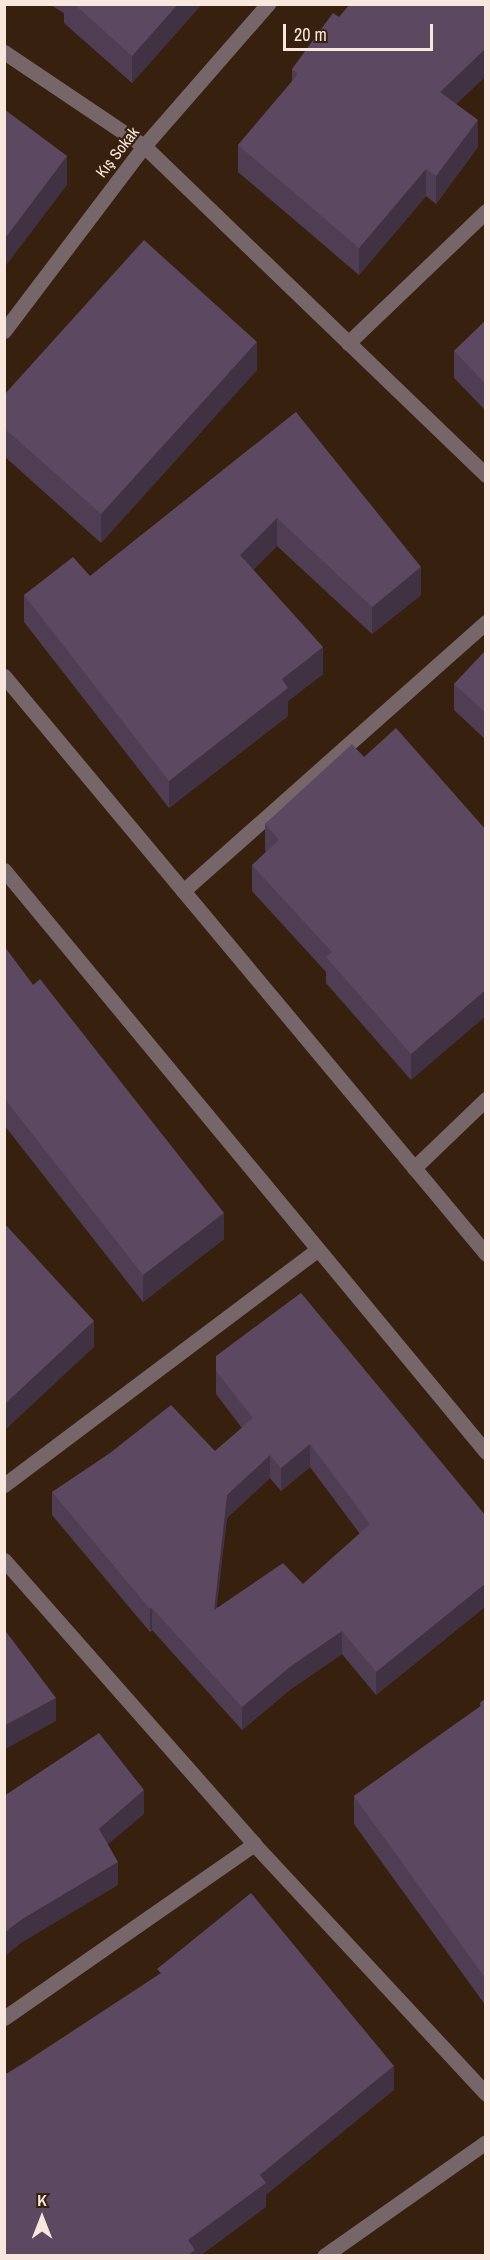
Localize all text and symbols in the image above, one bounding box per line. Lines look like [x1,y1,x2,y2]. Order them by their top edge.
scale bar [286,12,436,50]
text: 20 m [294,22,327,47]
street label: Kış Sokak [91,123,143,181]
north arrow [12,2188,72,2248]
text: K [37,2189,47,2211]

